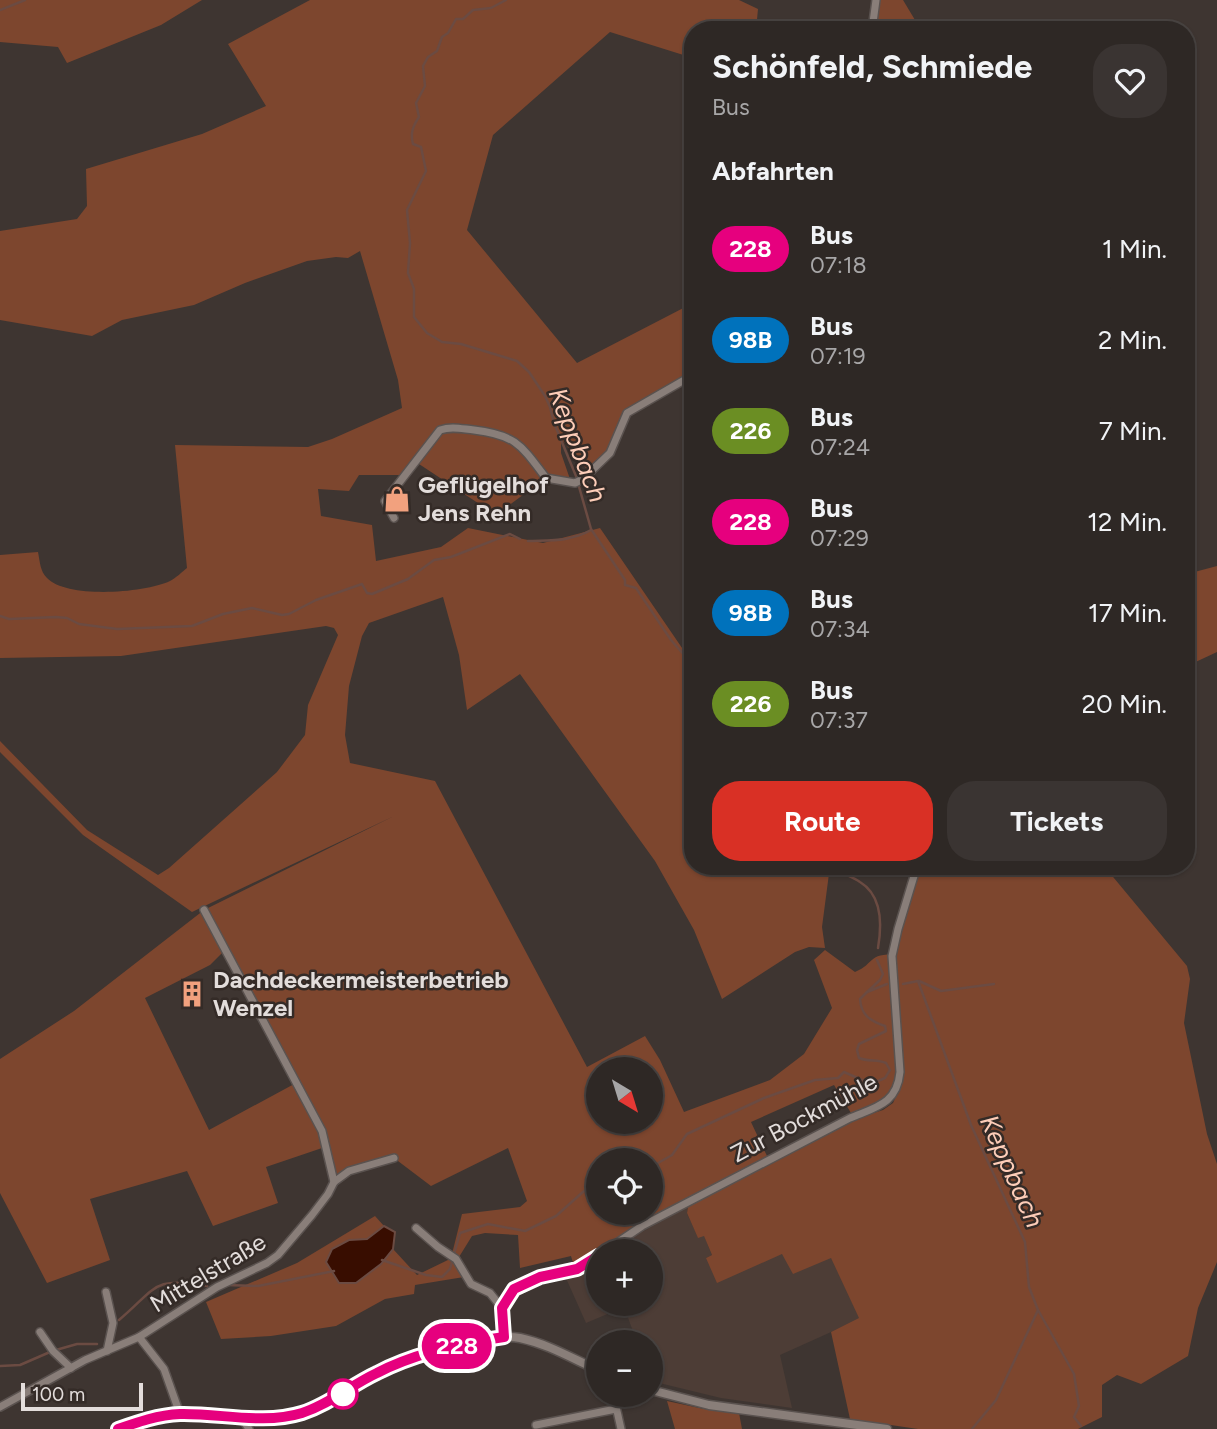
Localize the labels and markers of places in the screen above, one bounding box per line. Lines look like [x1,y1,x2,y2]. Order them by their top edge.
place label: Geflügelhof Jens Rehn [418,470,549,527]
shop icon: Geflügelhof Jens Rehn [382,484,412,514]
place label: Dachdeckermeisterbetrieb Wenzel [213,965,509,1022]
building icon: Dachdeckermeisterbetrieb Wenzel [177,979,207,1009]
unlabelled marker [328,1379,358,1409]

